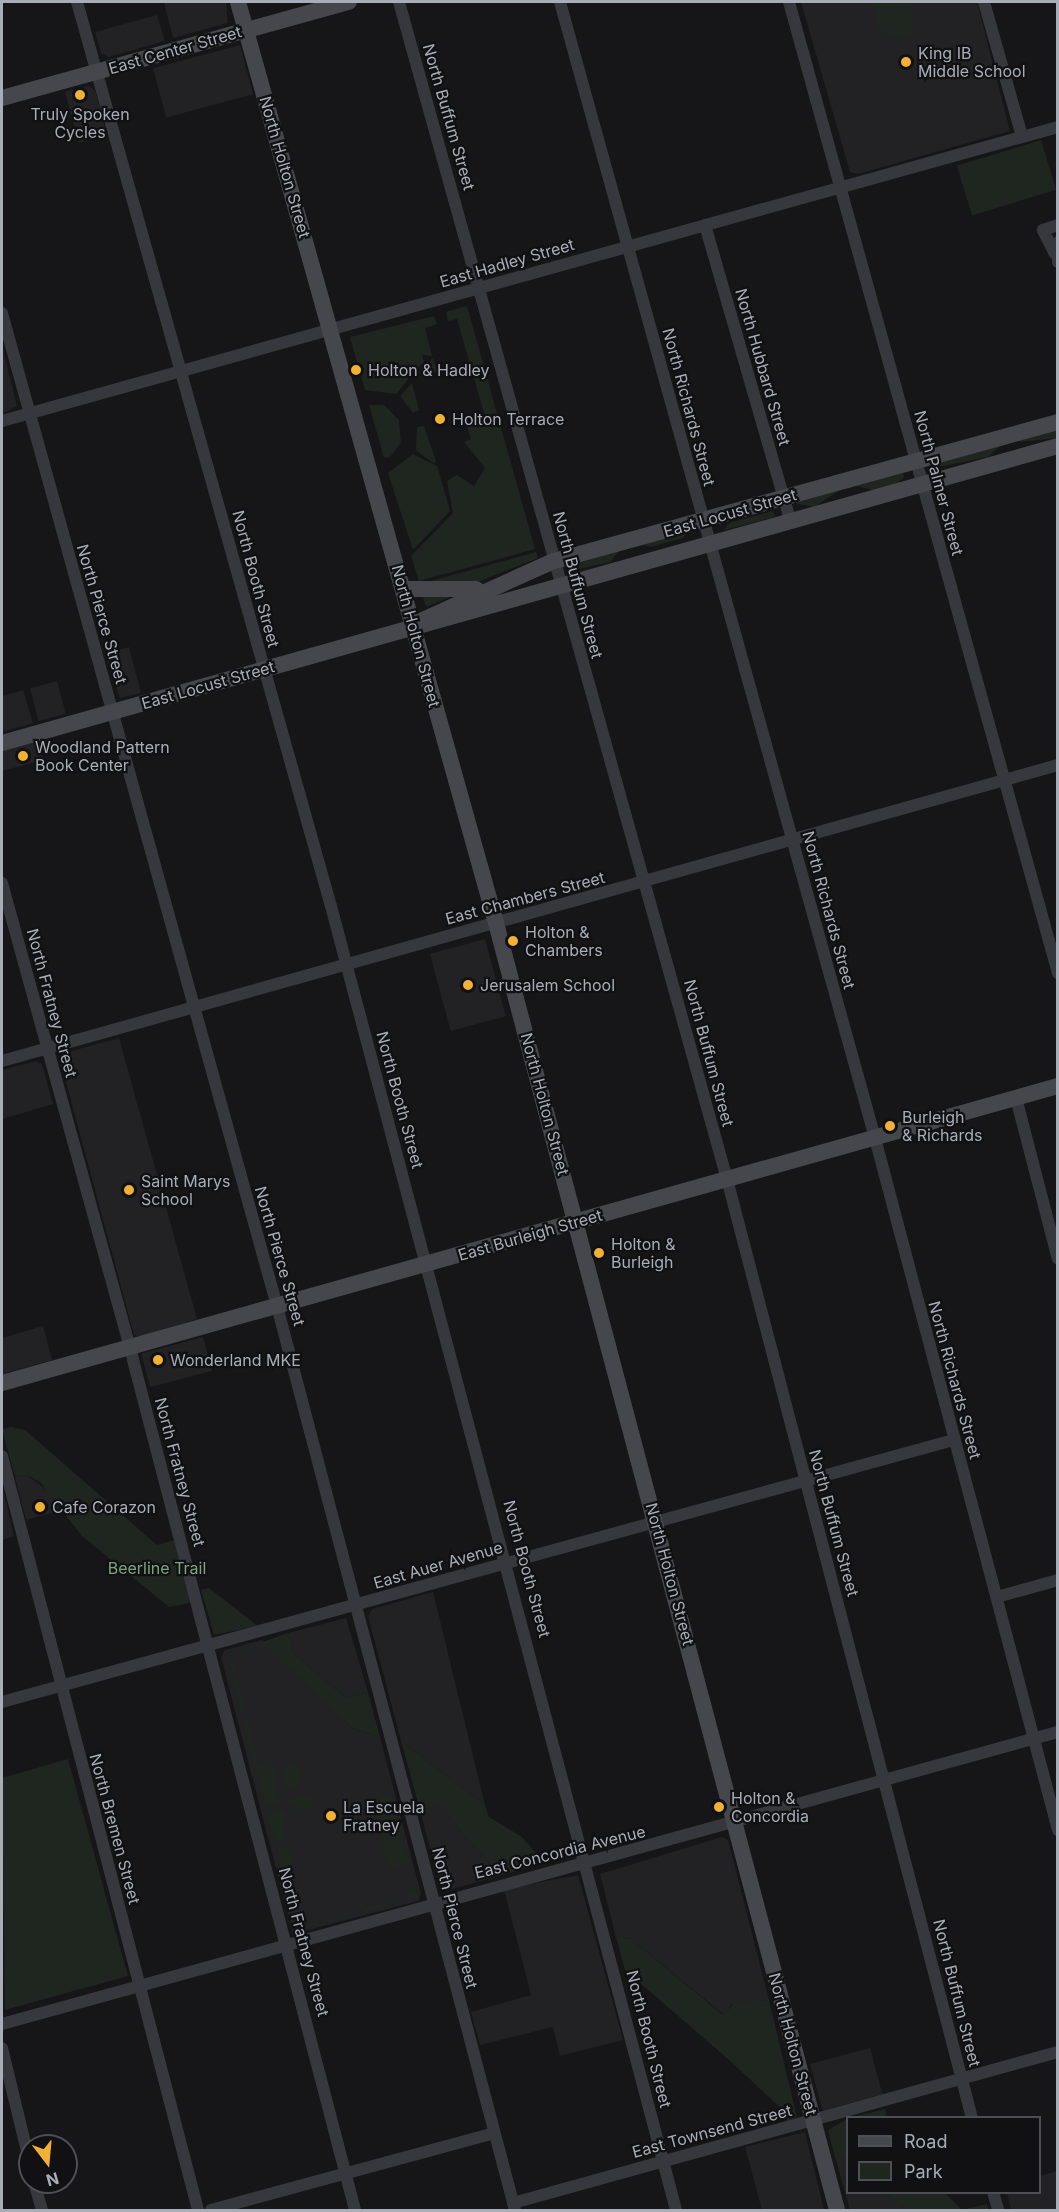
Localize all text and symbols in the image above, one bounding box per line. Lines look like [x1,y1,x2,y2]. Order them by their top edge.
street label: East Center Street [106,22,244,78]
street label: North Buffum Street [419,42,479,192]
place label: King IB Middle School [918,43,1026,81]
marker: King IB Middle School [899,55,913,69]
marker: Truly Spoken Cycles [73,88,87,102]
street label: North Holton Street [256,94,314,240]
place label: Truly Spoken Cycles [30,104,130,142]
street label: East Hadley Street [438,235,576,291]
street label: North Hubbard Street [731,286,795,448]
street label: North Richards Street [659,326,719,488]
place label: Holton & Hadley [368,360,490,380]
marker: Holton & Hadley [349,363,363,377]
street label: North Palmer Street [910,408,968,558]
place label: Holton Terrace [452,409,564,429]
marker: Holton Terrace [433,412,447,426]
street label: East Locust Street [661,485,799,541]
street label: North Booth Street [228,508,284,650]
street label: North Buffum Street [549,509,607,661]
street label: North Pierce Street [73,542,131,686]
street label: North Holton Street [388,563,444,709]
street label: East Locust Street [139,657,277,713]
place label: Woodland Pattern Book Center [35,737,170,775]
marker: Woodland Pattern Book Center [16,749,30,763]
street label: North Richards Street [799,829,859,991]
street label: East Chambers Street [443,867,607,929]
place label: Holton & Chambers [525,922,603,960]
street label: North Fratney Street [23,926,81,1080]
marker: Holton & Chambers [506,934,520,948]
place label: Jerusalem School [480,975,615,995]
street label: North Buffum Street [680,977,738,1129]
marker: Jerusalem School [461,978,475,992]
street label: North Booth Street [372,1029,428,1171]
street label: North Holton Street [517,1031,573,1177]
place label: Burleigh & Richards [902,1107,983,1145]
marker: Burleigh & Richards [883,1119,897,1133]
place label: Saint Marys School [141,1171,230,1209]
marker: Saint Marys School [122,1183,136,1197]
street label: North Pierce Street [251,1184,309,1328]
street label: East Burleigh Street [456,1205,604,1265]
place label: Holton & Burleigh [611,1234,676,1272]
marker: Holton & Burleigh [592,1246,606,1260]
street label: North Richards Street [925,1299,985,1461]
place label: Wonderland MKE [170,1350,301,1370]
marker: Wonderland MKE [151,1353,165,1367]
street label: North Fratney Street [151,1395,209,1549]
street label: North Buffum Street [805,1447,863,1599]
place label: Cafe Corazon [52,1497,156,1517]
street label: North Booth Street [499,1498,555,1640]
marker: Cafe Corazon [33,1500,47,1514]
street label: North Holton Street [642,1501,698,1647]
street label: East Auer Avenue [371,1537,505,1593]
park label: Beerline Trail [108,1558,206,1578]
street label: North Bremen Street [86,1752,144,1906]
place label: Holton & Concordia [731,1788,809,1826]
place label: La Escuela Fratney [343,1797,424,1835]
marker: Holton & Concordia [712,1800,726,1814]
marker: La Escuela Fratney [324,1809,338,1823]
street label: East Concordia Avenue [473,1821,647,1883]
street label: North Pierce Street [428,1846,482,1990]
street label: North Fratney Street [275,1865,333,2019]
street label: North Buffum Street [929,1917,985,2069]
street label: North Booth Street [623,1968,675,2110]
street label: North Holton Street [765,1971,821,2117]
street label: East Townsend Street [630,2100,794,2162]
legend [846,2116,1041,2194]
text: Road [904,2131,947,2152]
north arrow [18,2134,78,2194]
text: Park [904,2161,943,2182]
text: N [44,2168,61,2191]

